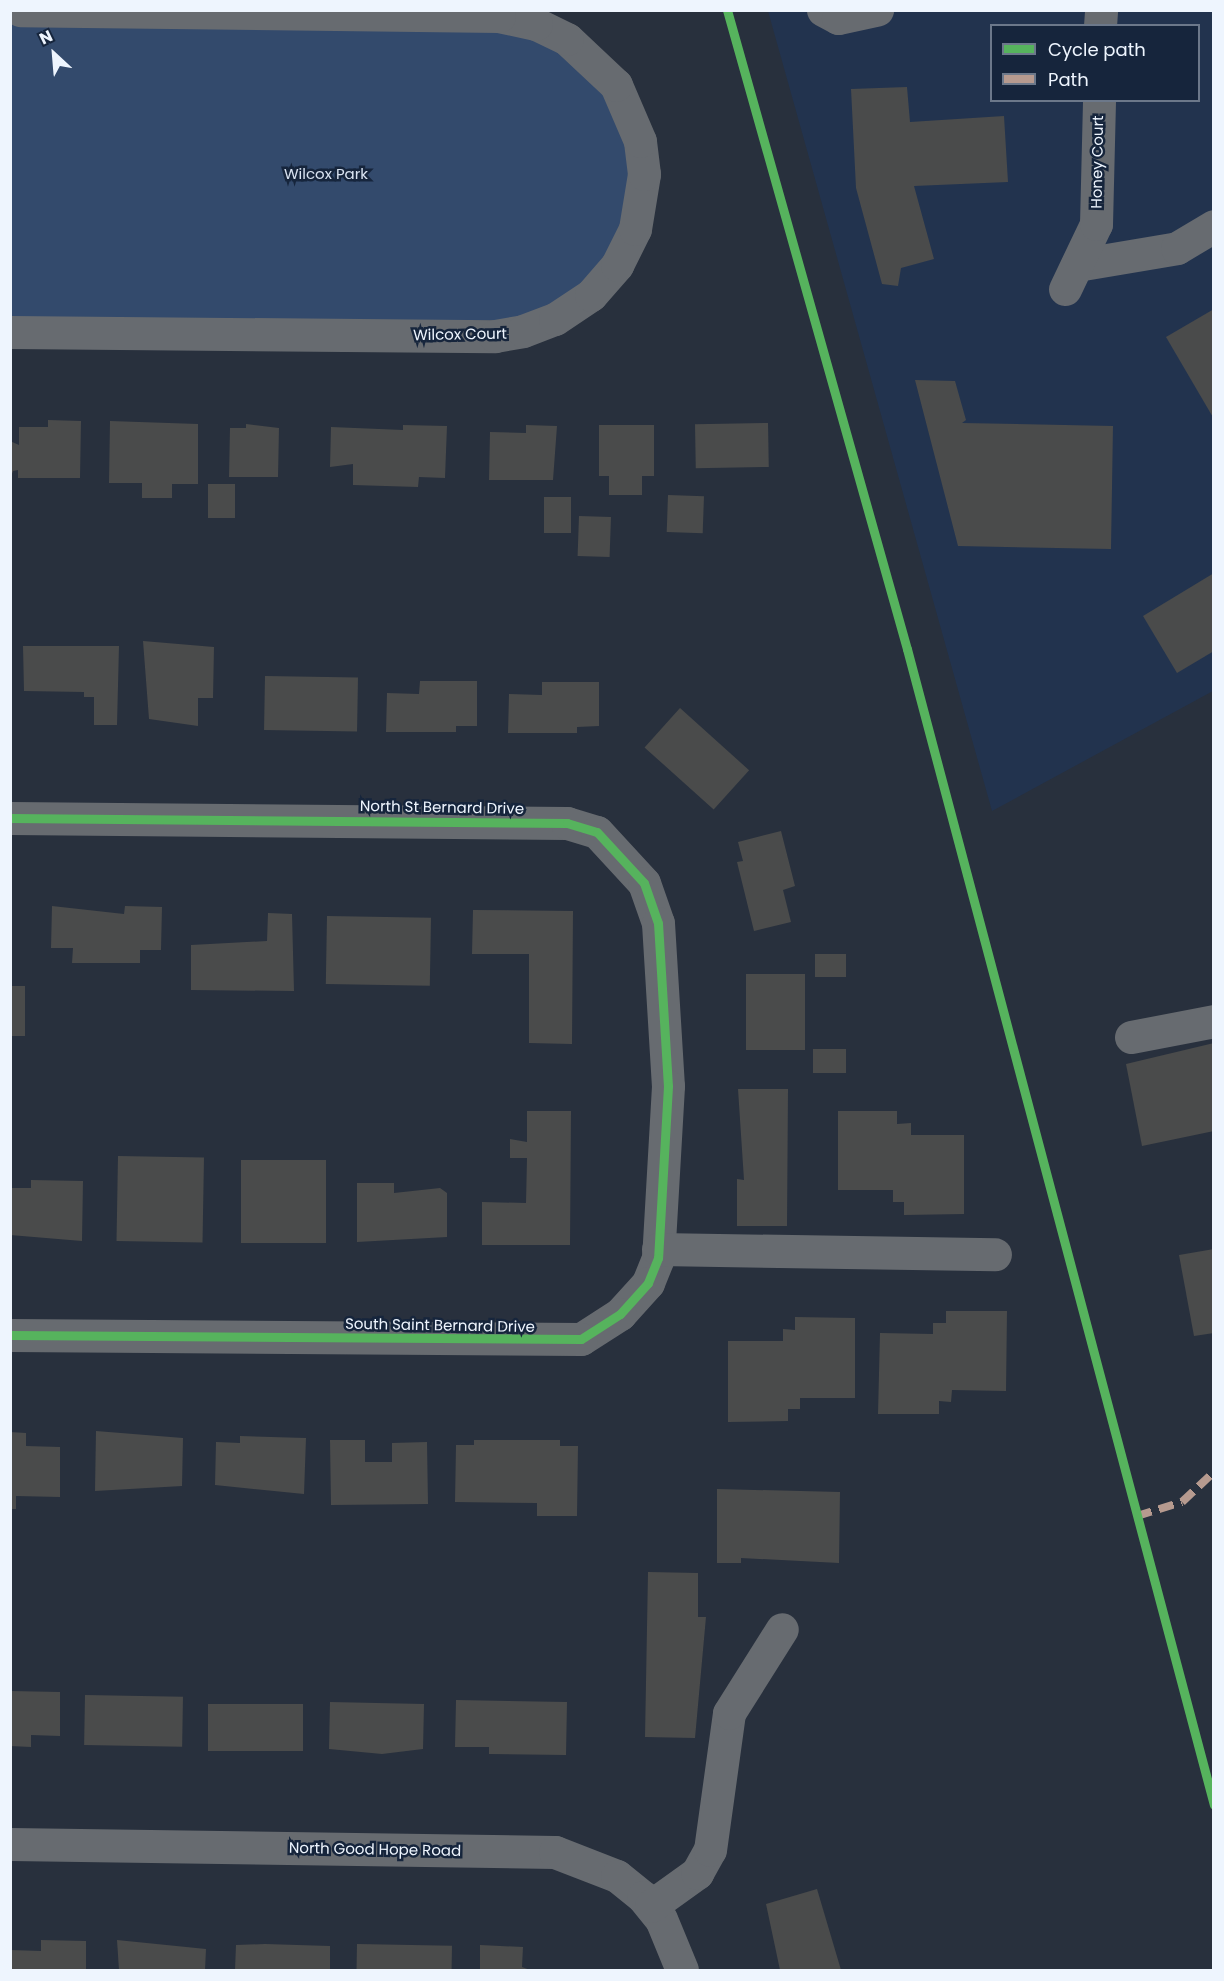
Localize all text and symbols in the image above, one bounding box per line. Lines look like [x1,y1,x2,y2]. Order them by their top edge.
north arrow [24,24,84,84]
text: N [35,24,56,50]
legend [990,24,1200,102]
text: Cycle path [1048,37,1146,62]
text: Path [1048,67,1089,92]
street label: Honey Court [1087,115,1107,209]
park label: Wilcox Park [284,165,368,183]
street label: Wilcox Court [413,324,507,344]
street label: North St Bernard Drive [360,797,524,817]
street label: South Saint Bernard Drive [345,1314,535,1336]
street label: North Good Hope Road [289,1838,461,1860]

